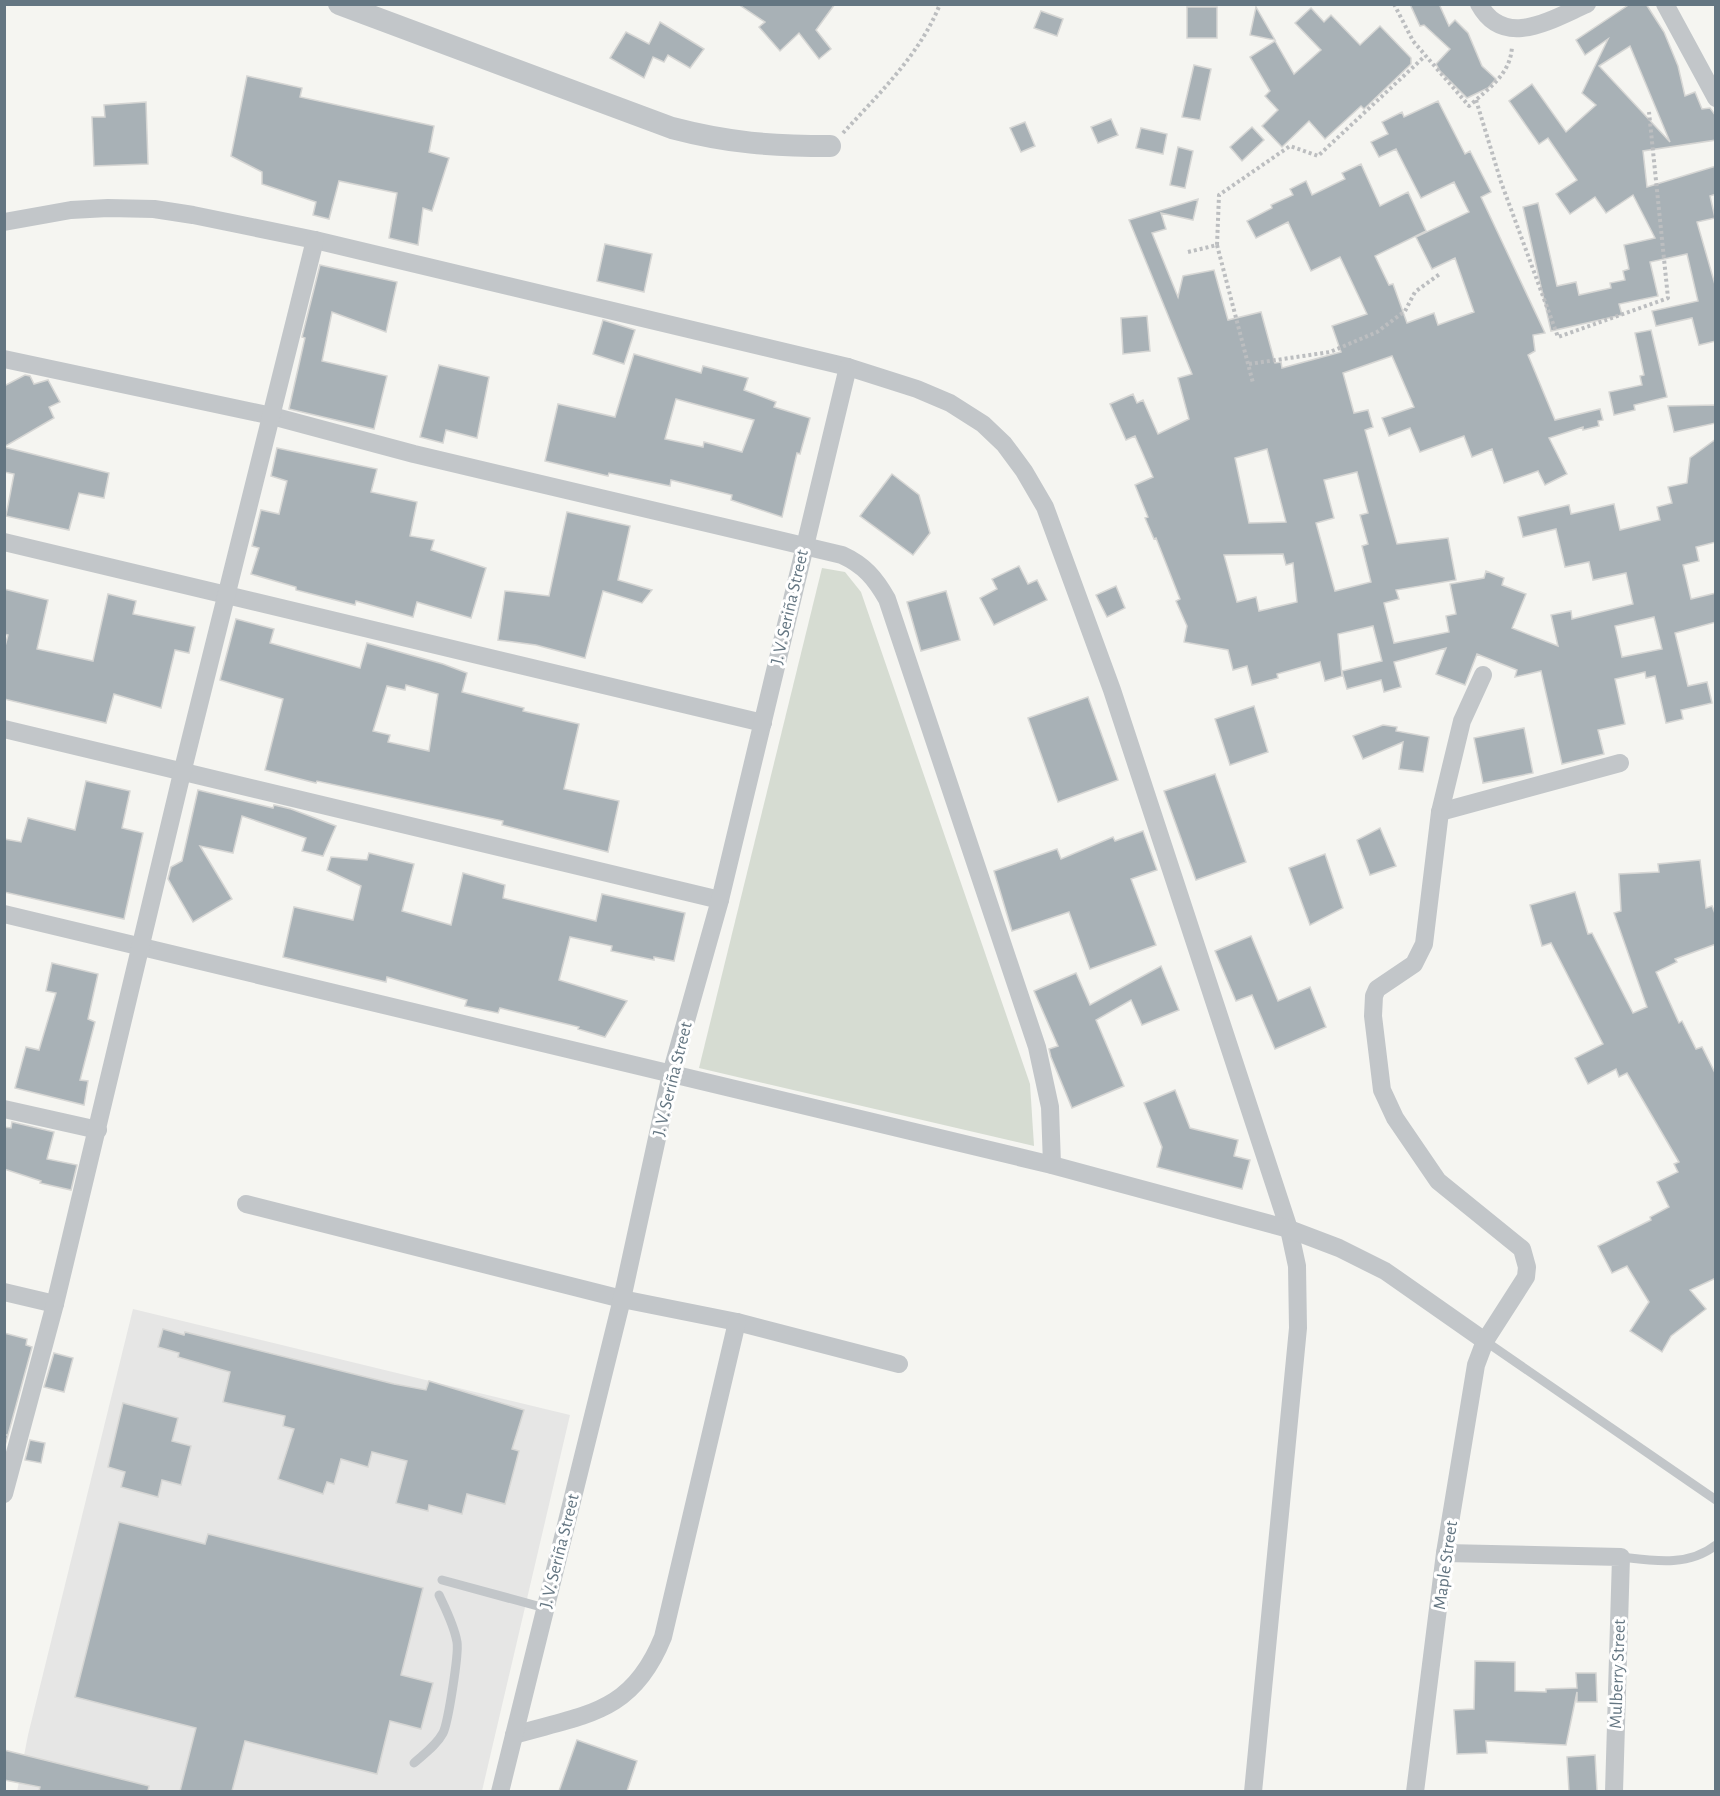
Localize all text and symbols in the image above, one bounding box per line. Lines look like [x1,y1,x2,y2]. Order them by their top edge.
street label: J. V. Seriña Street [768,548,812,666]
street label: J. V. Seriña Street [650,1020,696,1138]
street label: J. V. Seriña Street [537,1492,583,1610]
street label: Maple Street [1431,1519,1461,1611]
street label: Mulberry Street [1607,1619,1629,1729]

